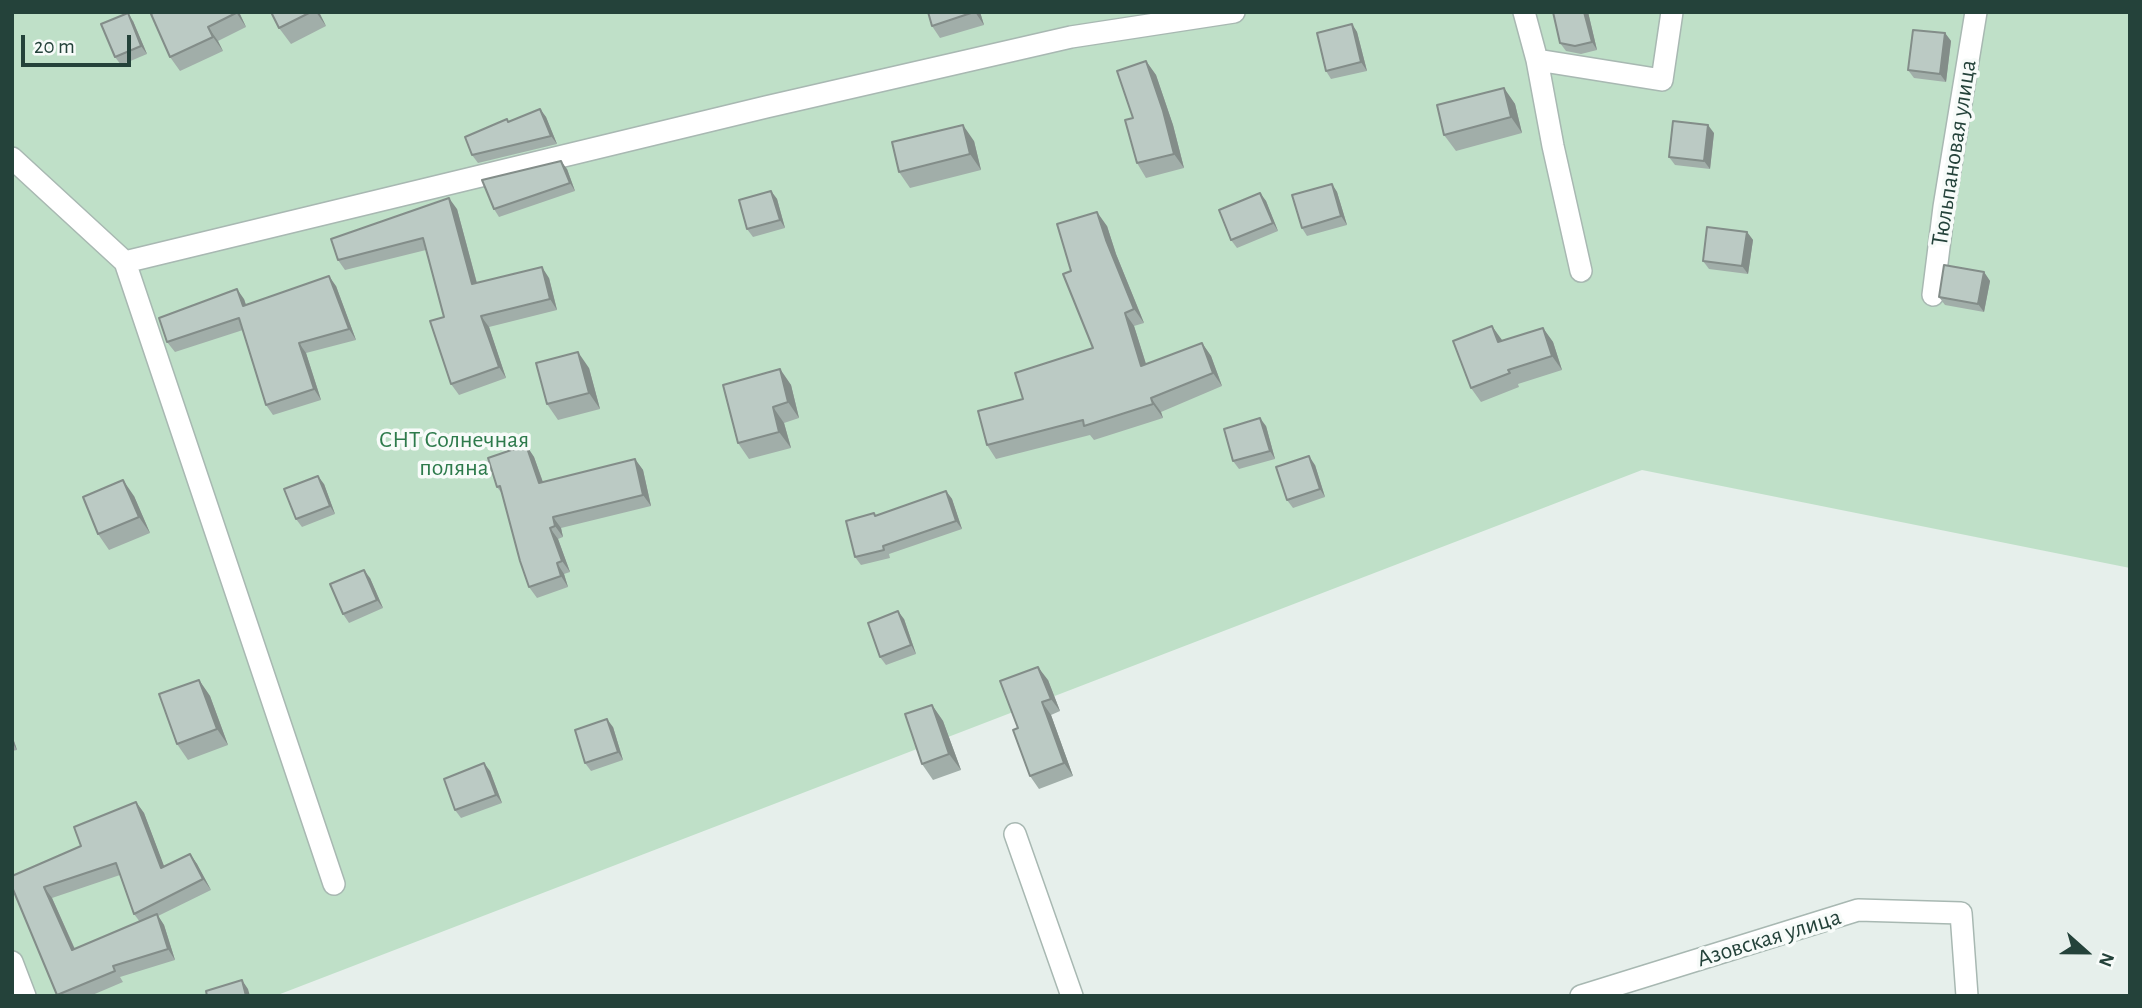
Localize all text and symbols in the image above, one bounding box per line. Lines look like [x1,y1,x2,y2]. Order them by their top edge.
scale bar [24,21,135,65]
text: 20 m [34,36,75,57]
street label: Тюльпановая улица [1925,58,1983,248]
park label: СНТ Солнечная поляна [379,426,529,482]
street label: Азовская улица [1693,902,1845,974]
north arrow [2051,917,2121,987]
text: N [2095,950,2117,969]

